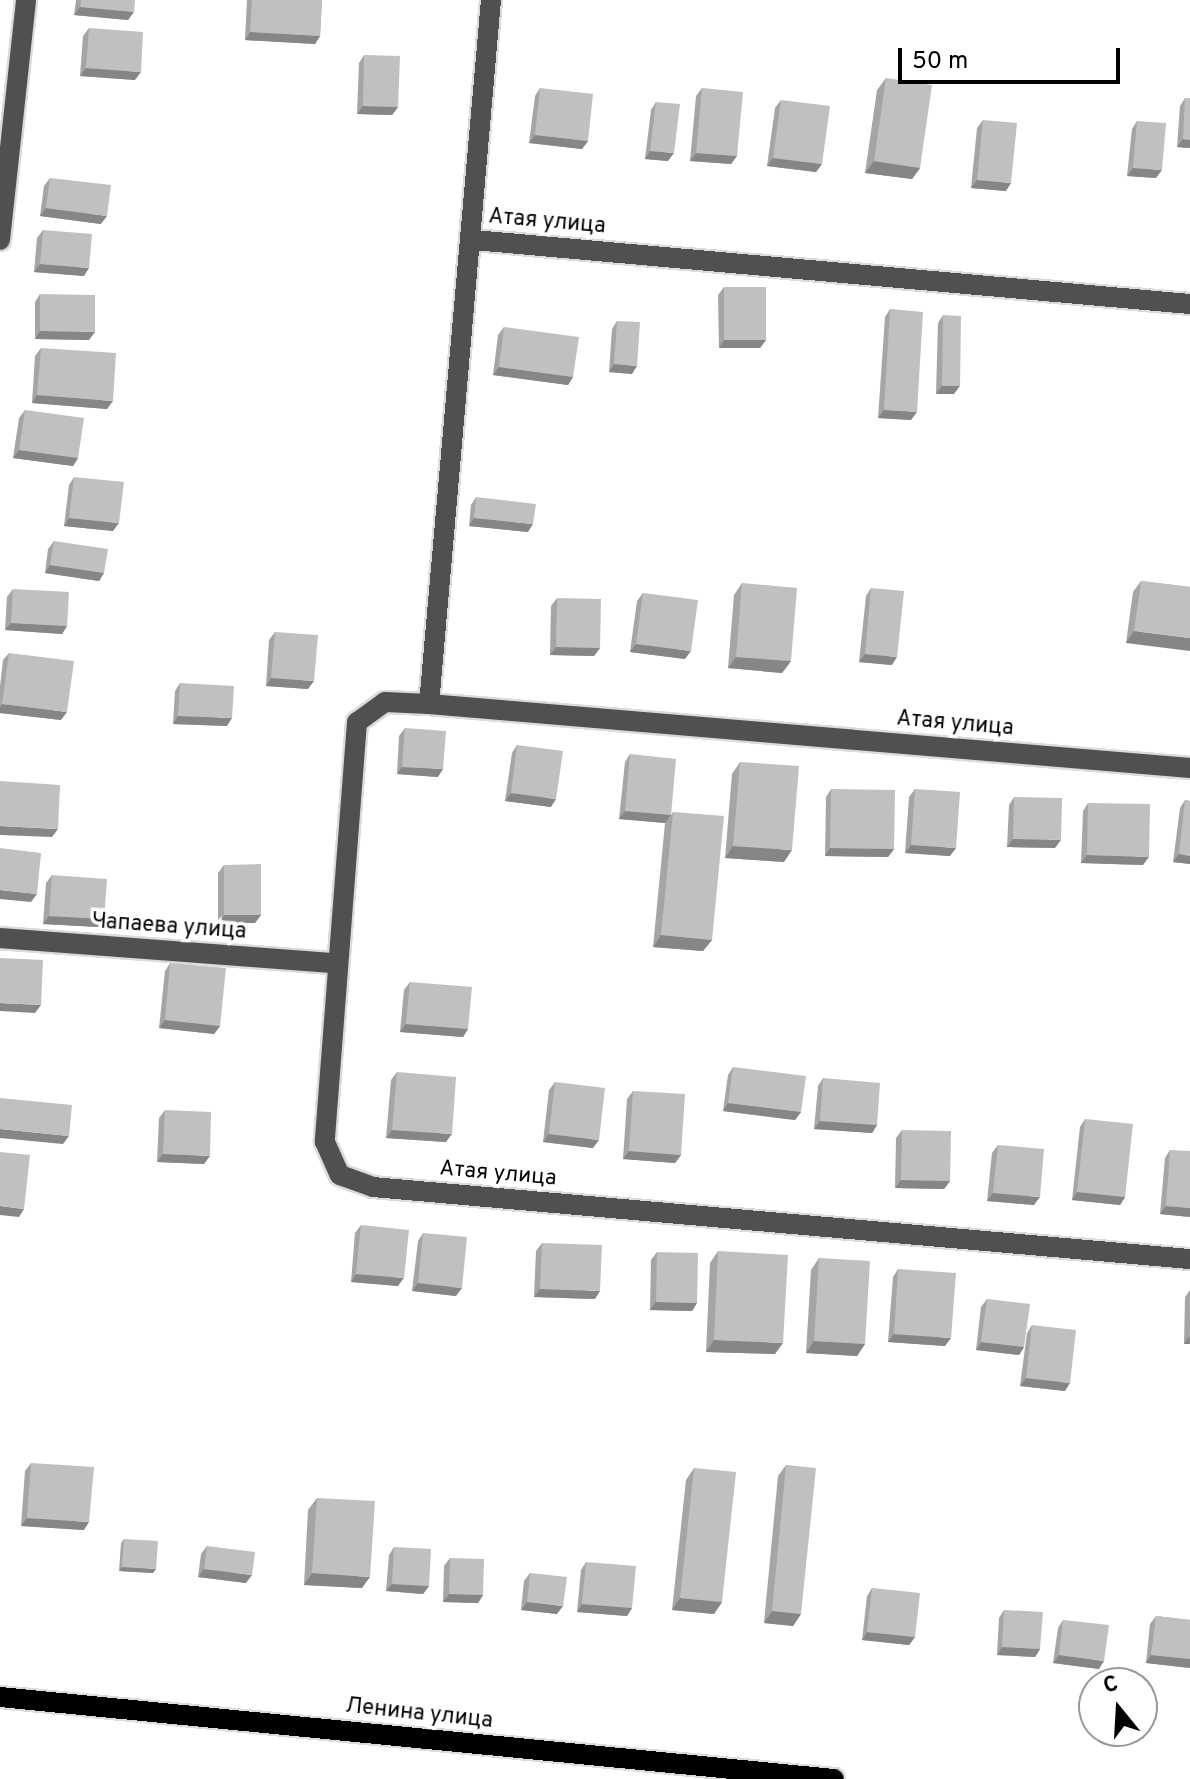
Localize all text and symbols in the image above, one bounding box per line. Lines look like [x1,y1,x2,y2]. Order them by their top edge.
scale bar [902,32,1124,82]
text: 50 m [912,47,968,77]
street label: Атая улица [487,204,607,240]
street label: Атая улица [895,706,1015,742]
street label: Чапаева улица [91,908,247,946]
street label: Атая улица [438,1156,558,1192]
north arrow [1078,1667,1158,1747]
text: С [1100,1671,1122,1701]
street label: Ленина улица [344,1693,494,1735]

